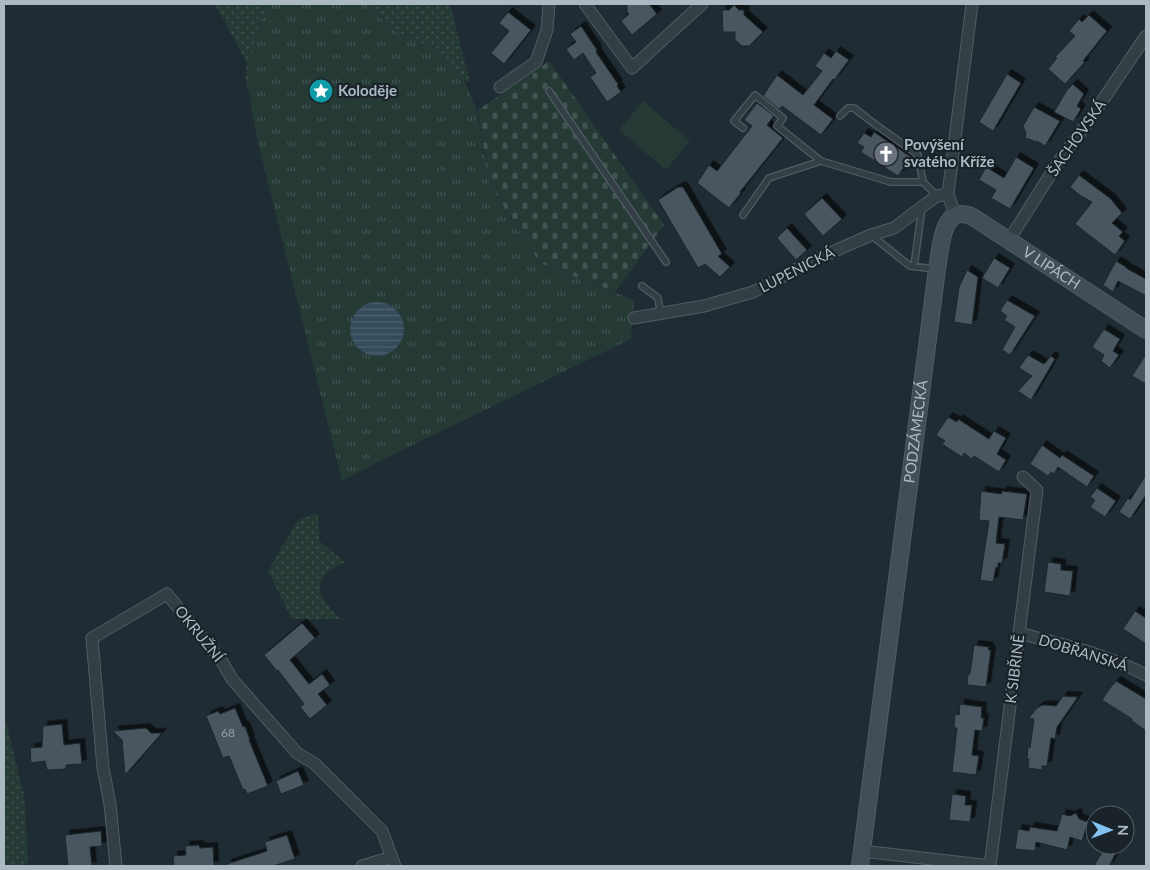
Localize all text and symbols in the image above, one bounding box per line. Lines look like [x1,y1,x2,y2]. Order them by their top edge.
place icon: Koloděje [308,78,334,104]
place label: Koloděje [338,81,397,99]
street label: ŠACHOVSKÁ [1043,95,1110,179]
place label: Povýšení svatého Kříže [904,135,995,170]
church icon: Povýšení svatého Kříže [873,141,899,167]
street label: LUPENICKÁ [756,242,838,296]
street label: V LIPÁCH [1020,242,1084,293]
street label: PODZÁMECKÁ [899,378,931,484]
street label: OKRUŽNÍ [172,602,228,666]
street label: DOBŘANSKÁ [1036,630,1131,674]
street label: K SIBŘINĚ [1001,633,1027,704]
house number: 68 [221,725,235,740]
north arrow [1085,805,1135,855]
text: N [1115,825,1132,836]

